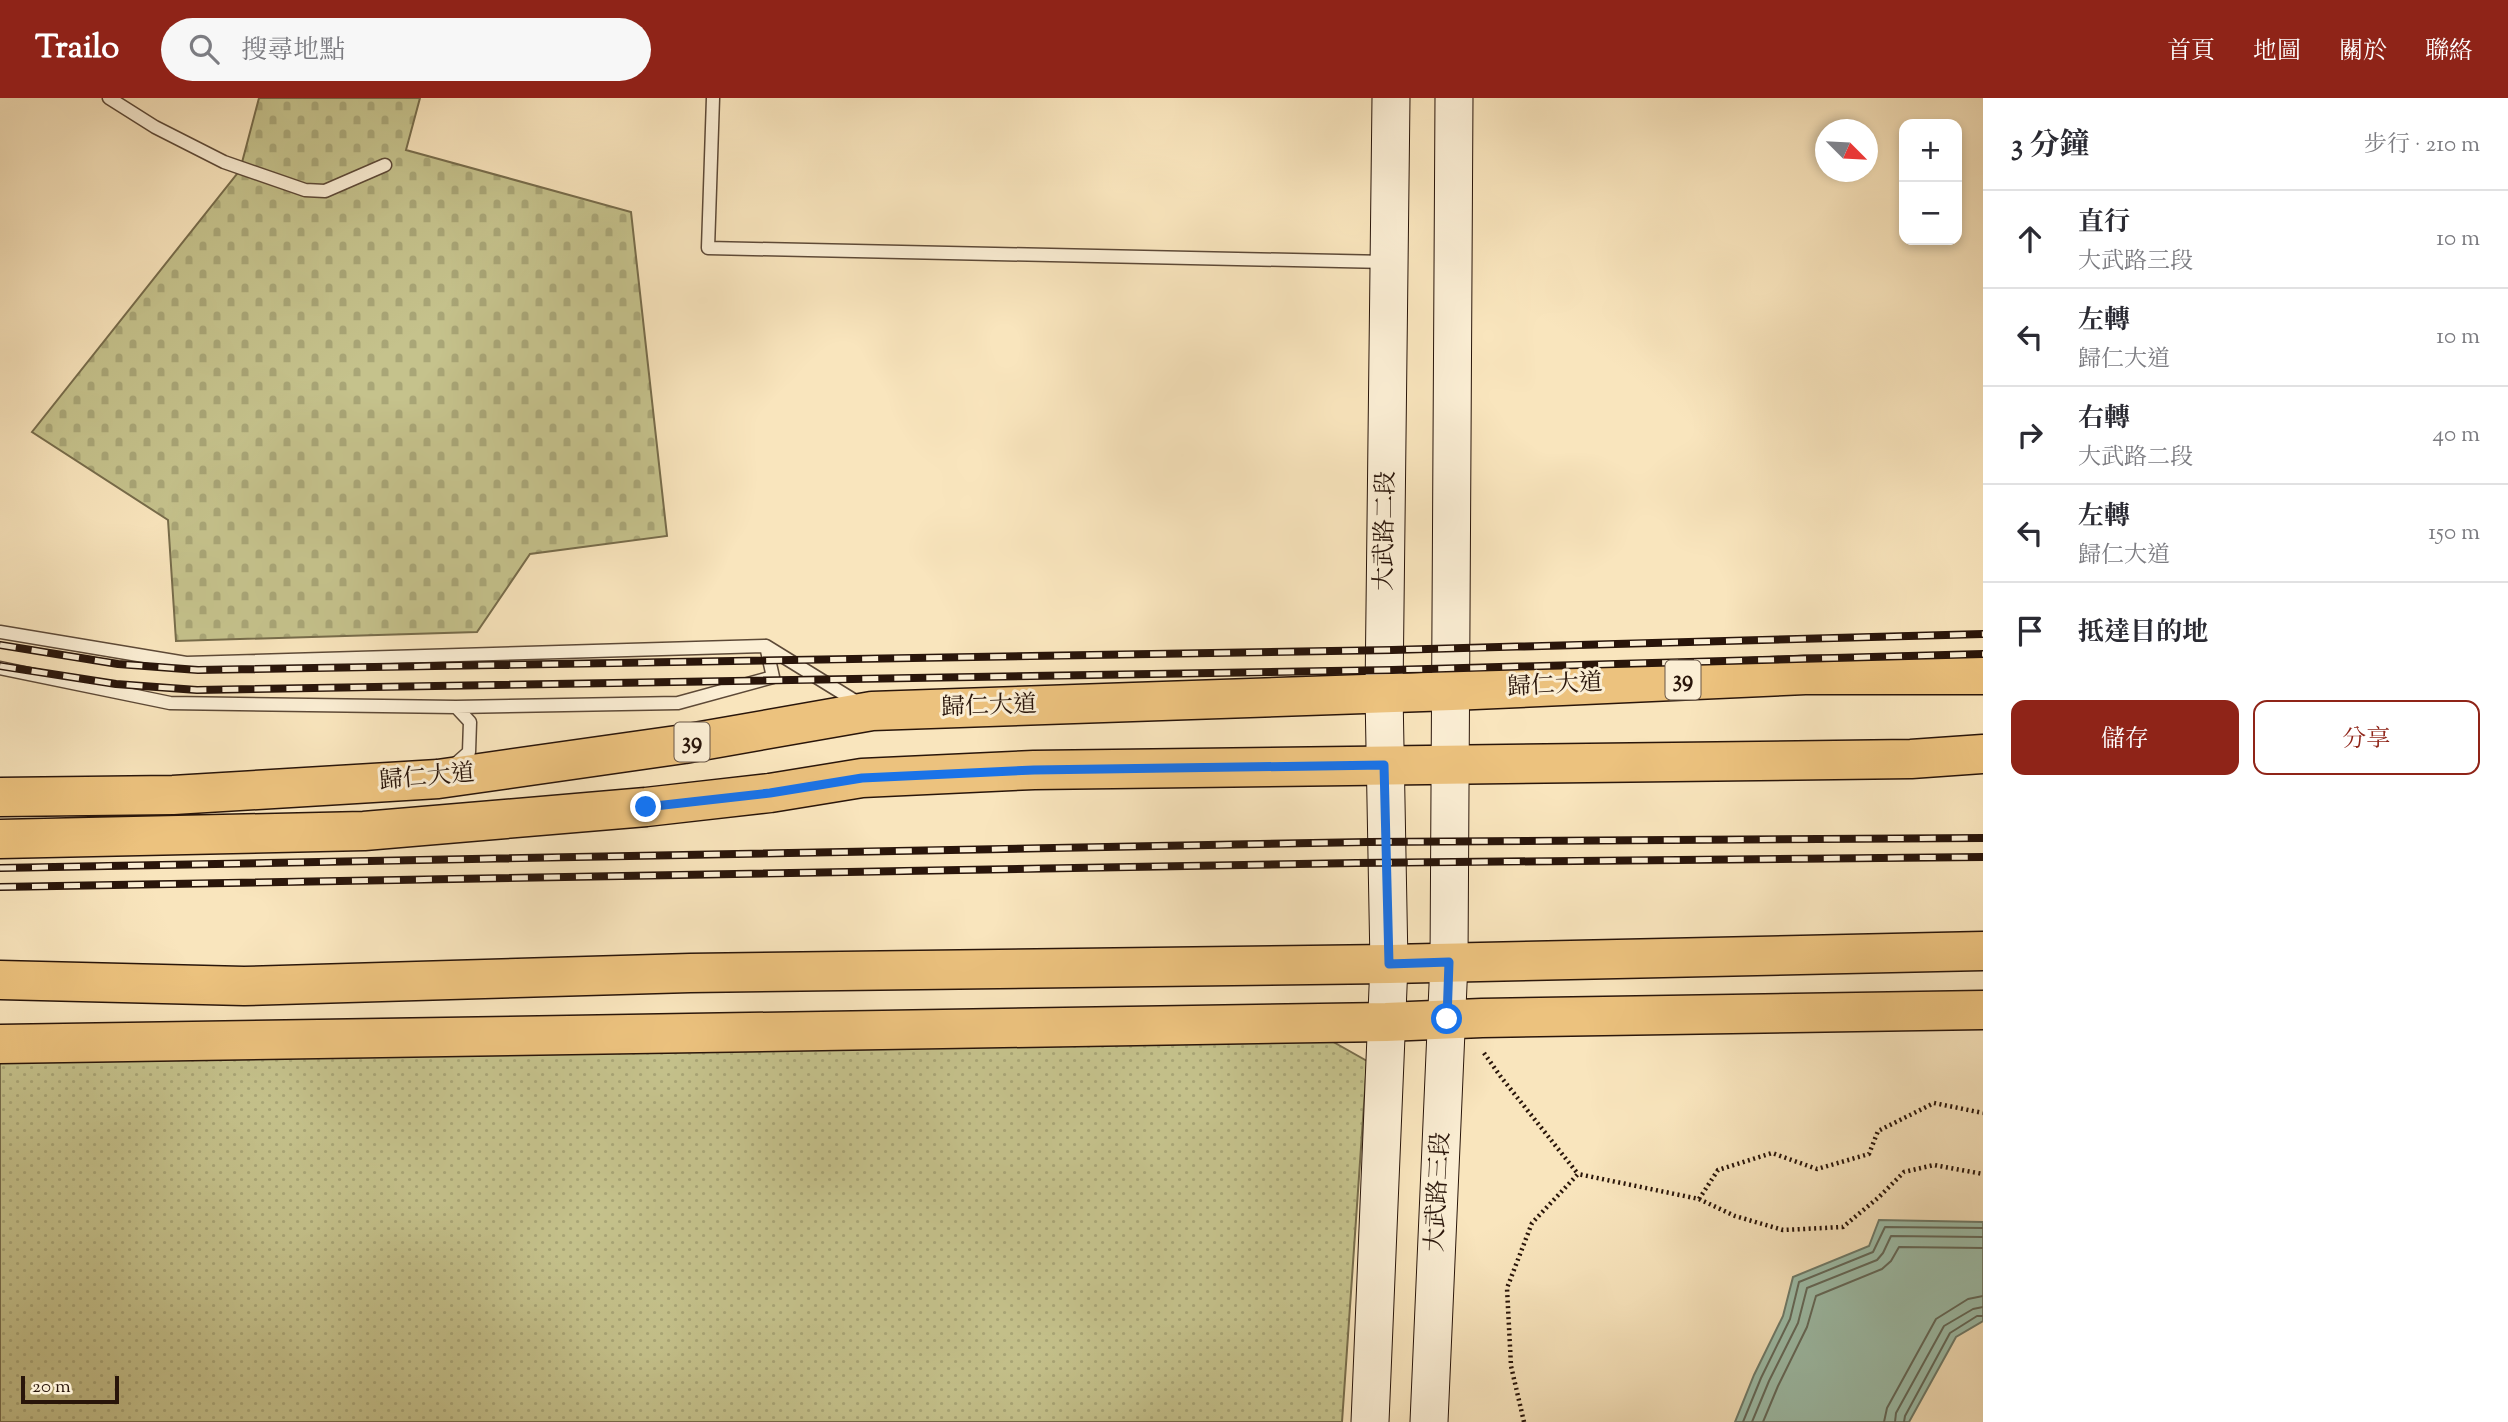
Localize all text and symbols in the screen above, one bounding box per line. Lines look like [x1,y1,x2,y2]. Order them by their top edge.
search box [161,18,651,81]
text: Trailo [35,25,119,73]
icon: search [185,30,223,68]
text: 搜尋地點 [241,33,345,70]
text: 首頁 [2167,35,2215,69]
text: 地圖 [2253,35,2301,69]
text: 關於 [2339,35,2387,69]
text: 聯絡 [2425,35,2473,69]
north arrow [1815,119,1878,182]
map controls [1899,119,1962,245]
button: + [1899,119,1962,182]
text: 3 分鐘 [2011,125,2090,168]
text: 步行 · 210 m [2364,129,2480,162]
button: − [1899,182,1962,245]
text: 直行 [2078,205,2130,242]
icon: ahead [2011,220,2049,258]
text: 10 m [2436,223,2480,256]
text: 大武路三段 [2078,246,2193,279]
text: 左轉 [2078,303,2130,340]
icon: left [2011,318,2049,356]
text: 10 m [2436,321,2480,354]
text: 歸仁大道 [2078,344,2170,377]
text: 右轉 [2078,401,2130,438]
icon: right [2011,416,2049,454]
text: 40 m [2433,419,2480,452]
text: 大武路二段 [2078,442,2193,475]
street label: 大武路二段 [1368,471,1404,591]
text: 左轉 [2078,499,2130,536]
icon: left [2011,514,2049,552]
text: 150 m [2428,517,2480,550]
text: 歸仁大道 [2078,540,2170,573]
icon: arrive [2011,612,2049,650]
text: 抵達目的地 [2078,615,2208,652]
road number: 39 [1666,660,1700,700]
street label: 歸仁大道 [1506,667,1604,705]
street label: 歸仁大道 [940,688,1038,726]
button: 儲存 [2011,700,2239,775]
button: 分享 [2253,700,2480,775]
road number: 39 [674,722,710,762]
street label: 歸仁大道 [378,757,476,799]
route end [630,791,661,822]
route start [1431,1003,1462,1034]
street label: 大武路三段 [1419,1131,1459,1253]
scale bar [21,1373,119,1405]
text: 20 m [32,1374,71,1401]

